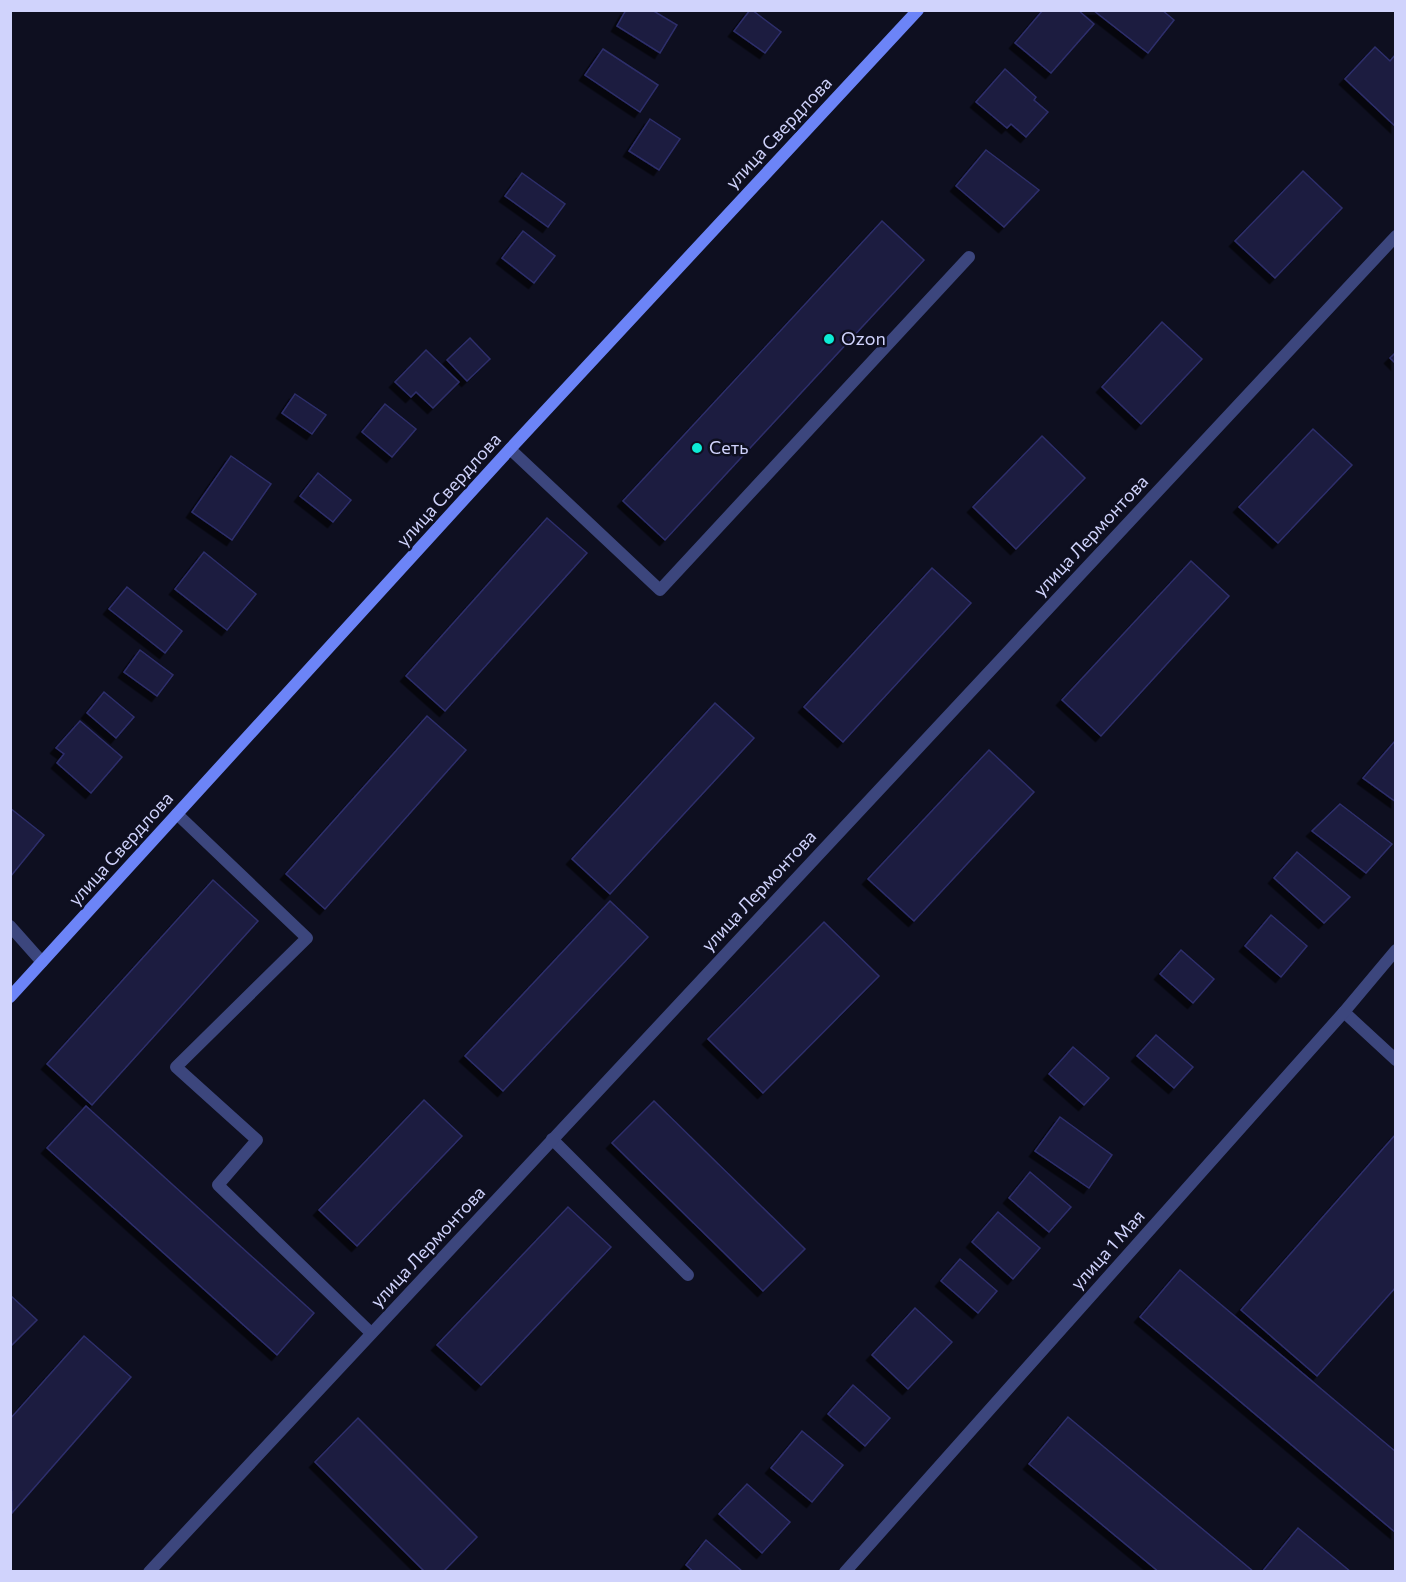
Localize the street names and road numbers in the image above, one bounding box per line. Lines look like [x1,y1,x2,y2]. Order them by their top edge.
street label: улица Свердлова [721,72,836,193]
street label: улица Свердлова [391,428,505,551]
street label: улица Лермонтова [1028,470,1152,601]
street label: улица Свердлова [63,787,177,910]
street label: улица Лермонтова [696,825,820,956]
street label: улица Лермонтова [365,1181,489,1312]
street label: улица 1 Мая [1066,1205,1149,1294]

